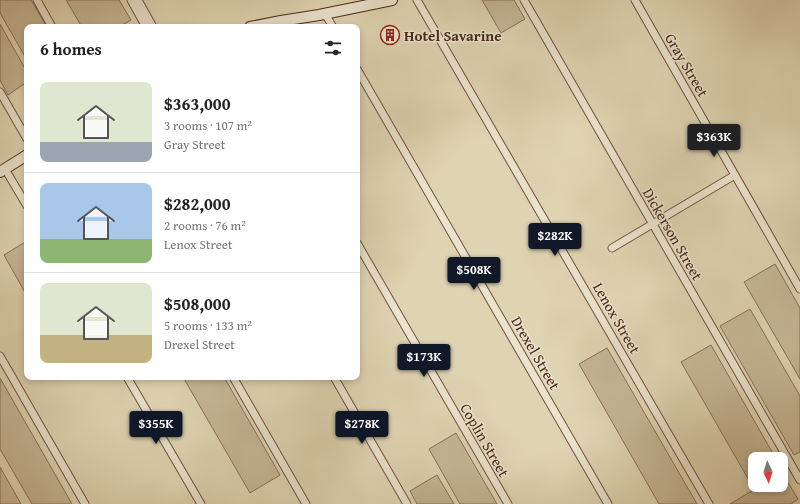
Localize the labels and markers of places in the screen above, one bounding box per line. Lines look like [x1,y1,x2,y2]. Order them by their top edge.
building icon: Hotel Savarine [379,24,401,46]
place label: Hotel Savarine [404,25,502,46]
pin: $363K [686,124,742,158]
pin: $282K [527,223,583,257]
pin: $508K [446,257,502,291]
pin: $173K [396,344,452,378]
pin: $355K [128,411,184,445]
pin: $278K [334,411,390,445]

